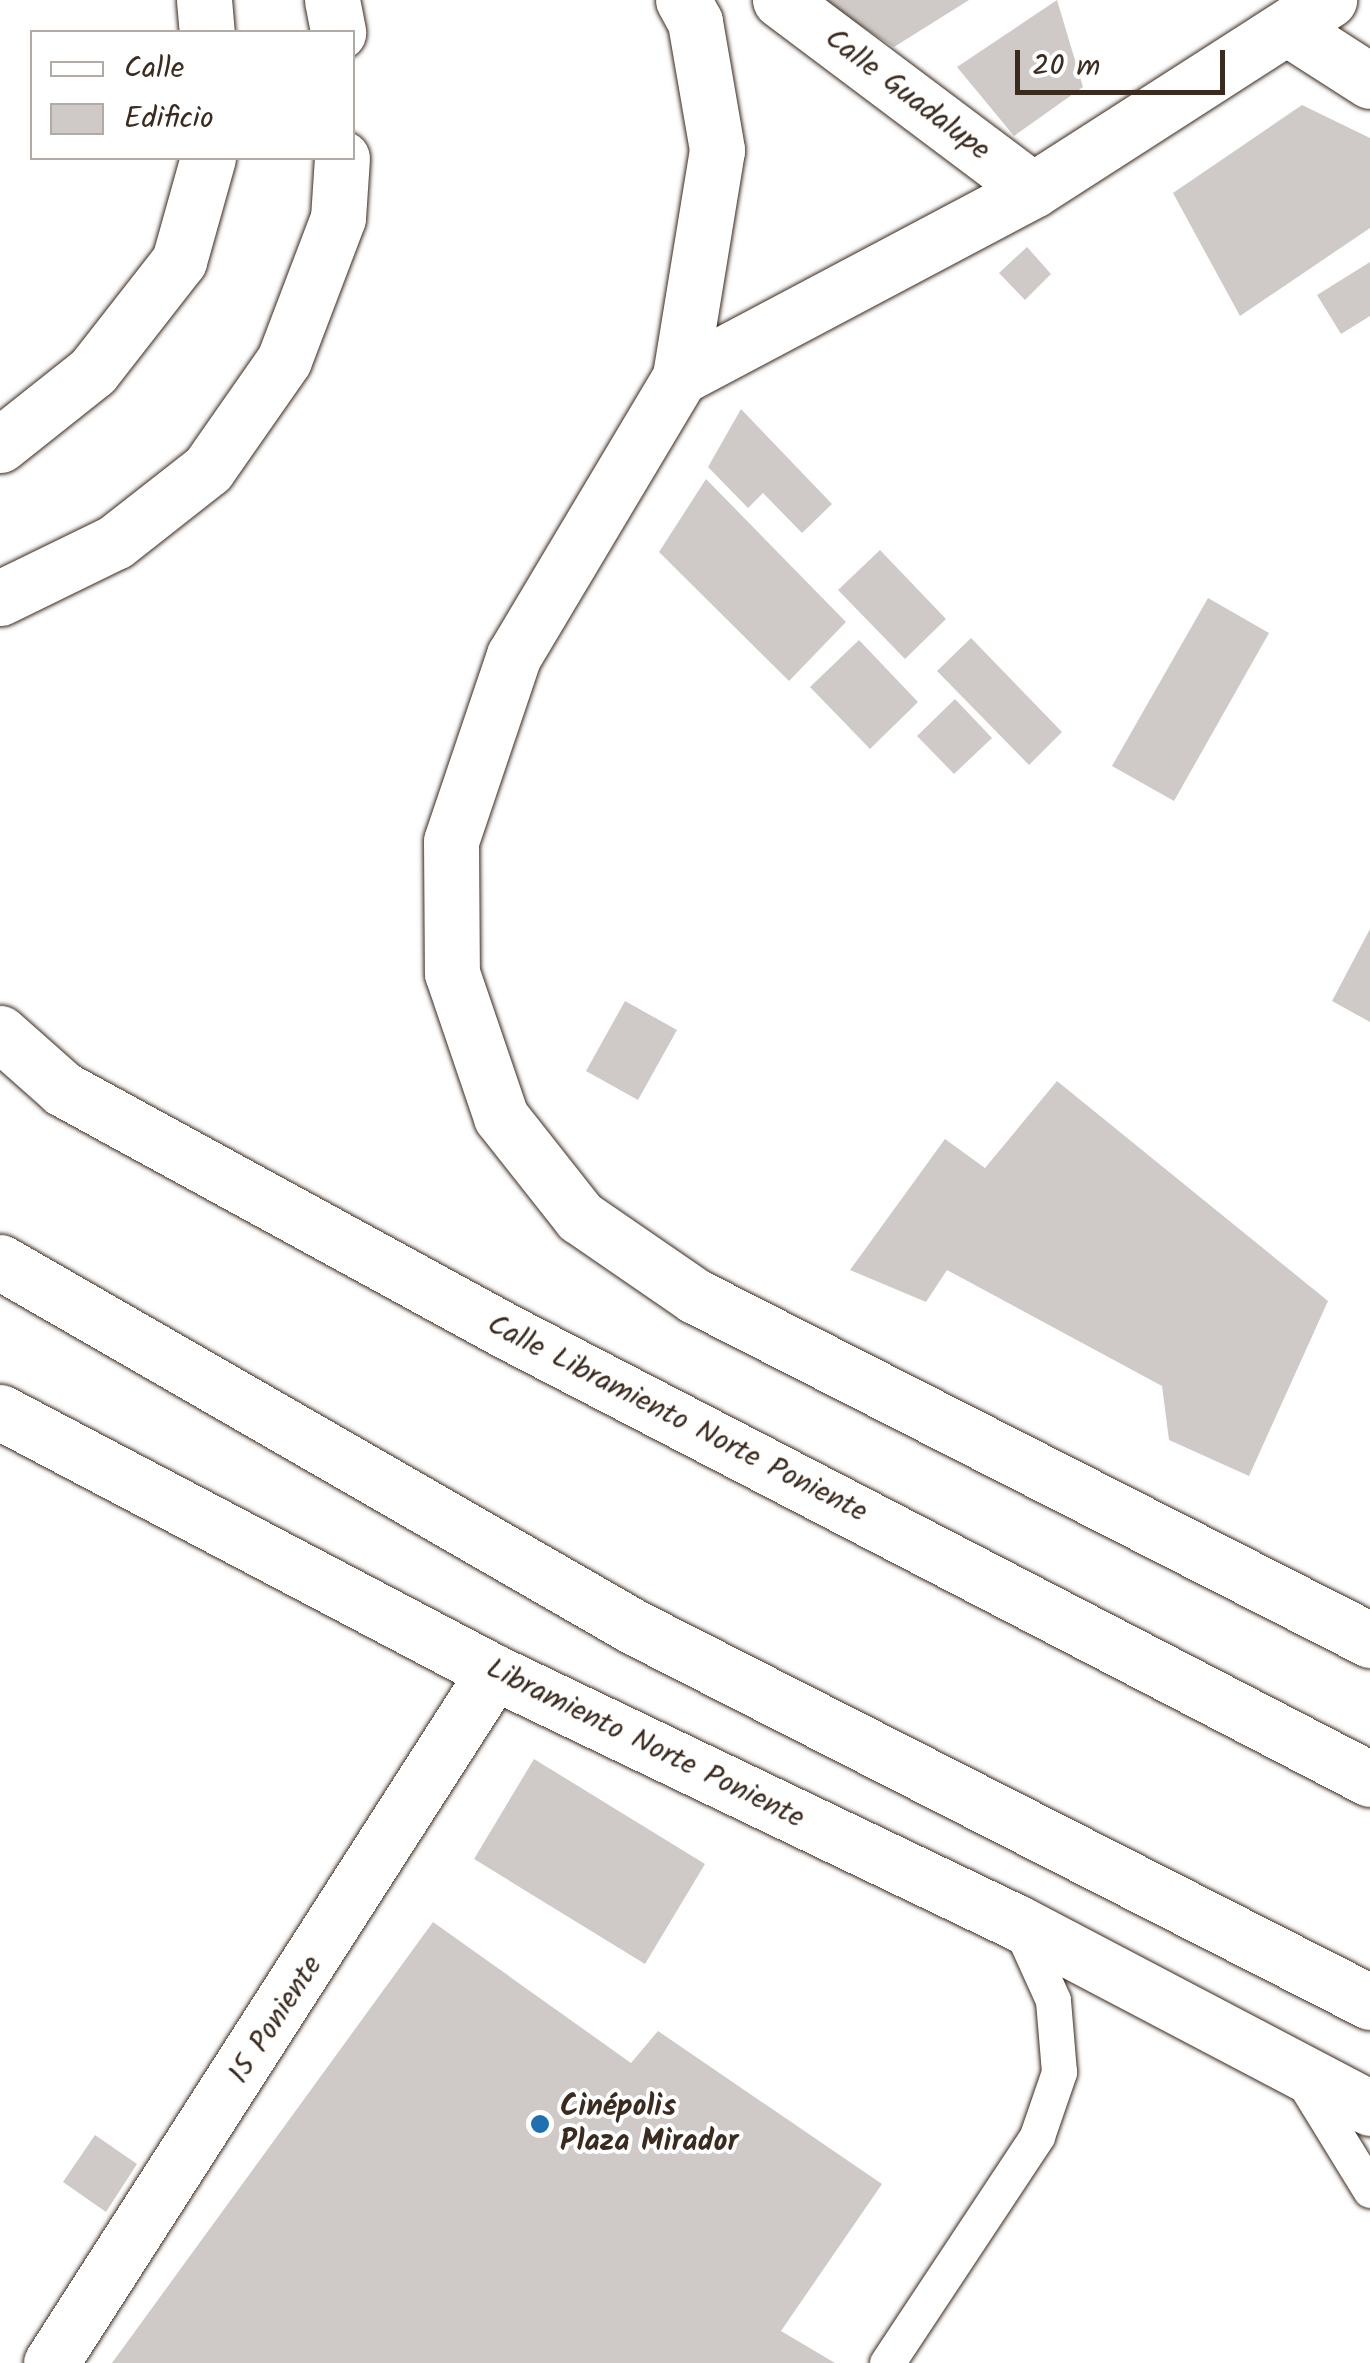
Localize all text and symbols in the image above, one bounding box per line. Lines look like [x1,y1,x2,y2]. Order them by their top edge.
street label: Calle Guadalupe [817,21,997,169]
legend [30,30,355,160]
scale bar [1020,30,1230,92]
text: 20 m [1032,43,1100,91]
text: Calle [124,45,184,93]
text: Edificio [124,95,214,143]
street label: Calle Libramiento Norte Poniente [481,1307,873,1531]
street label: Libramiento Norte Poniente [480,1651,810,1837]
street label: 15 Poniente [221,1949,331,2091]
place label: Cinépolis Plaza Mirador [560,2089,738,2160]
marker: Cinépolis Plaza Mirador [529,2113,551,2135]

